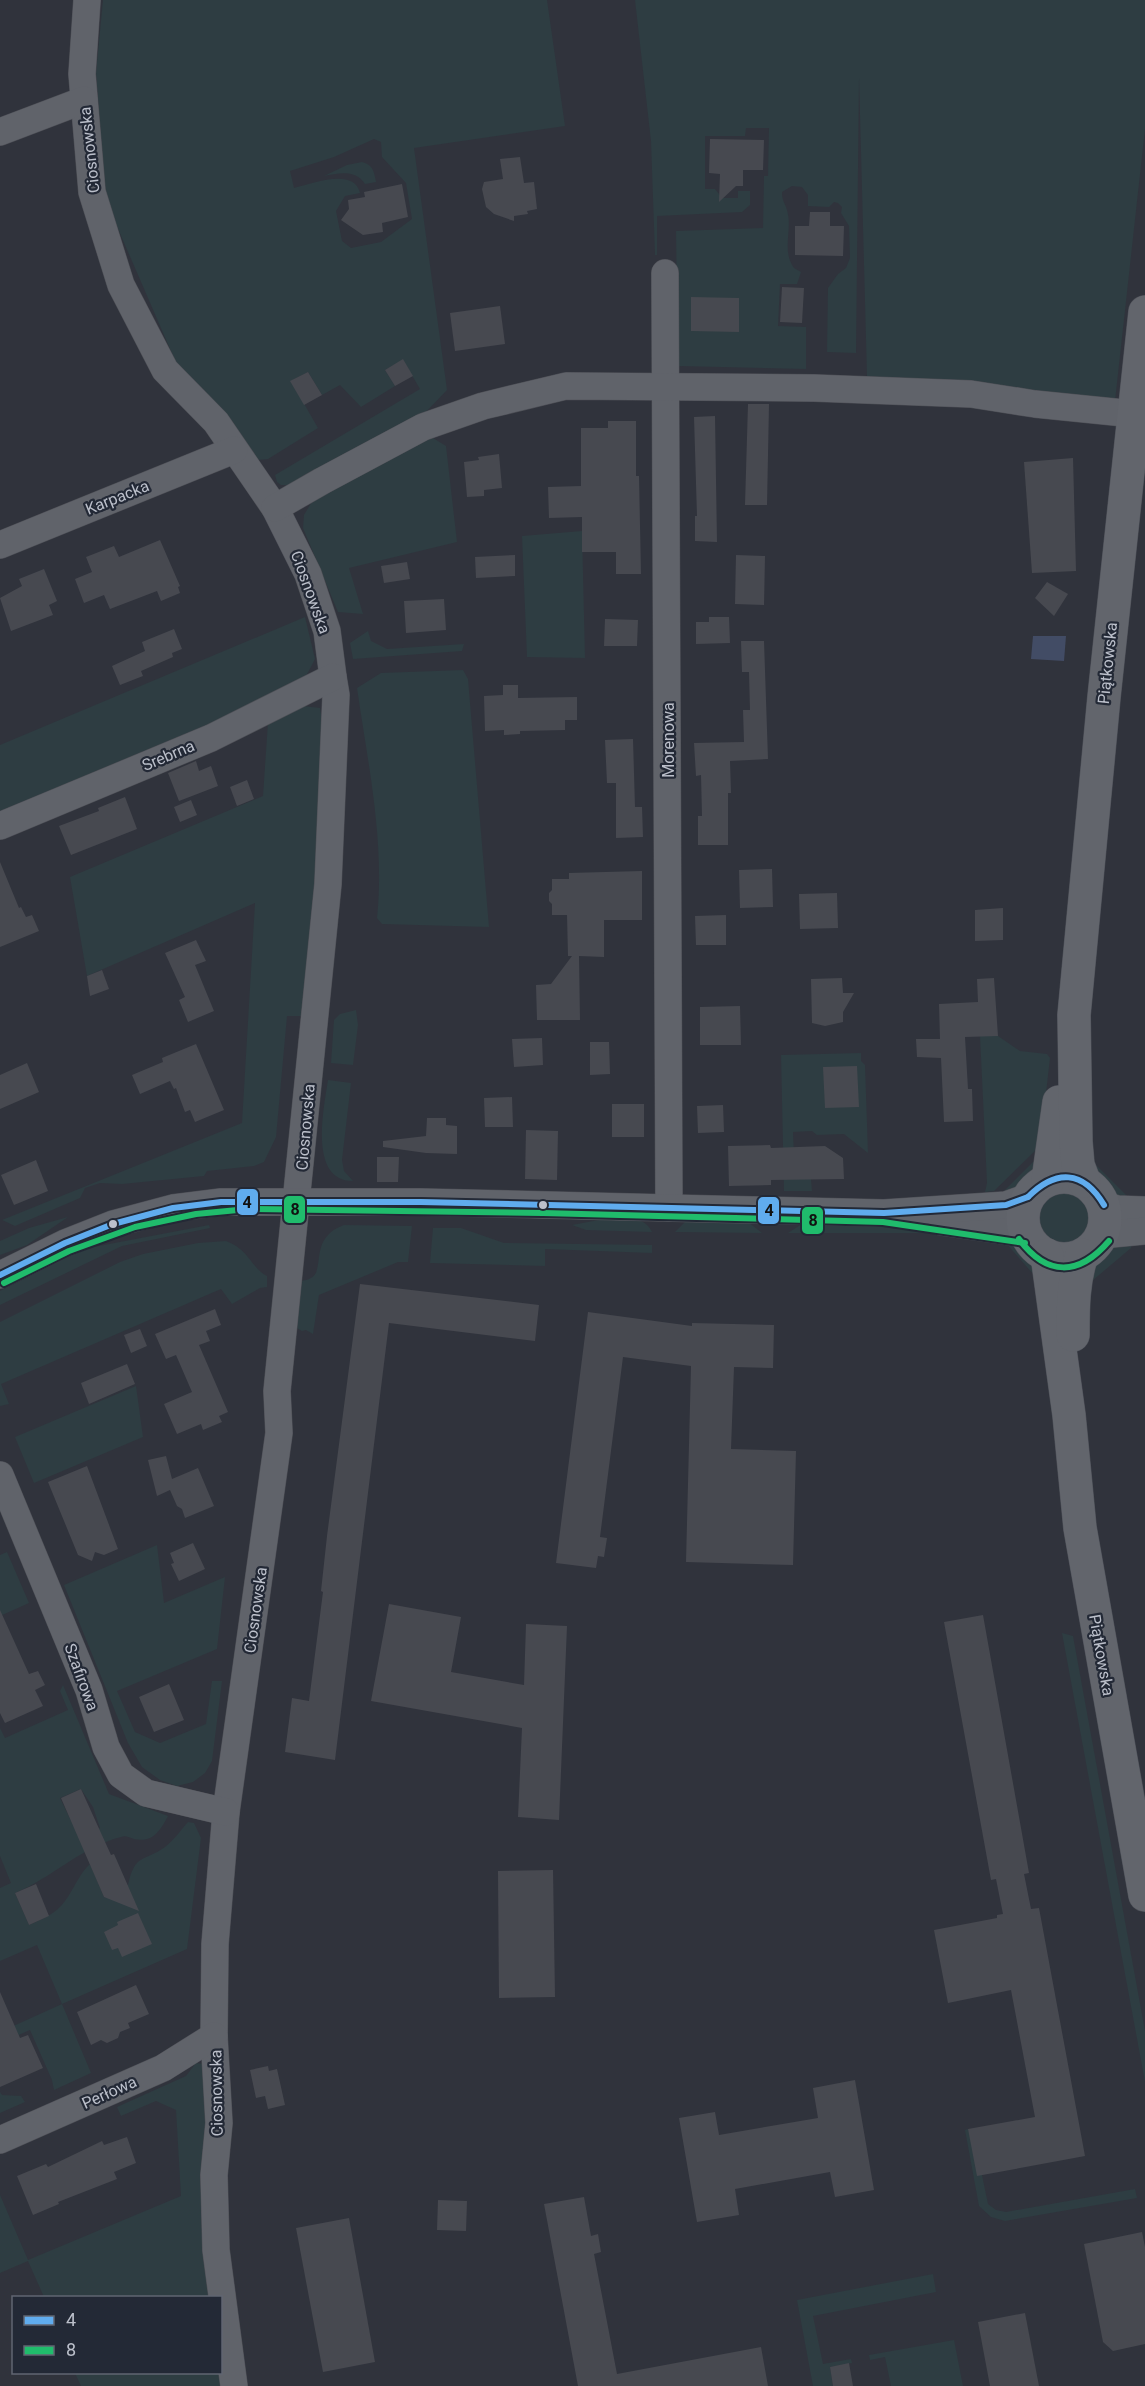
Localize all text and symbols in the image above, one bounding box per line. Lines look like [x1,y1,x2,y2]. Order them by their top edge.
street label: Ciosnowska [76,106,103,194]
street label: Karpacka [83,476,152,519]
street label: Ciosnowska [287,548,334,636]
street label: Piątkowska [1094,621,1121,705]
street label: Morenowa [659,702,678,778]
street label: Srebrna [139,736,197,775]
street label: Ciosnowska [292,1083,319,1171]
line badge: 4 [236,1188,259,1216]
text: 4 [242,1193,252,1212]
line badge: 8 [283,1195,306,1224]
line badge: 4 [757,1196,780,1225]
unlabelled marker [537,1199,549,1211]
text: 8 [290,1200,300,1219]
text: 4 [764,1201,774,1220]
line badge: 8 [801,1206,824,1235]
text: 8 [808,1211,818,1230]
unlabelled marker [107,1218,119,1230]
street label: Ciosnowska [240,1566,271,1654]
street label: Piątkowska [1085,1613,1118,1697]
street label: Szafirowa [61,1641,102,1713]
street label: Ciosnowska [206,2049,227,2137]
street label: Perłowa [79,2072,140,2113]
legend [12,2296,222,2374]
text: 4 [66,2309,76,2330]
text: 8 [66,2339,76,2360]

